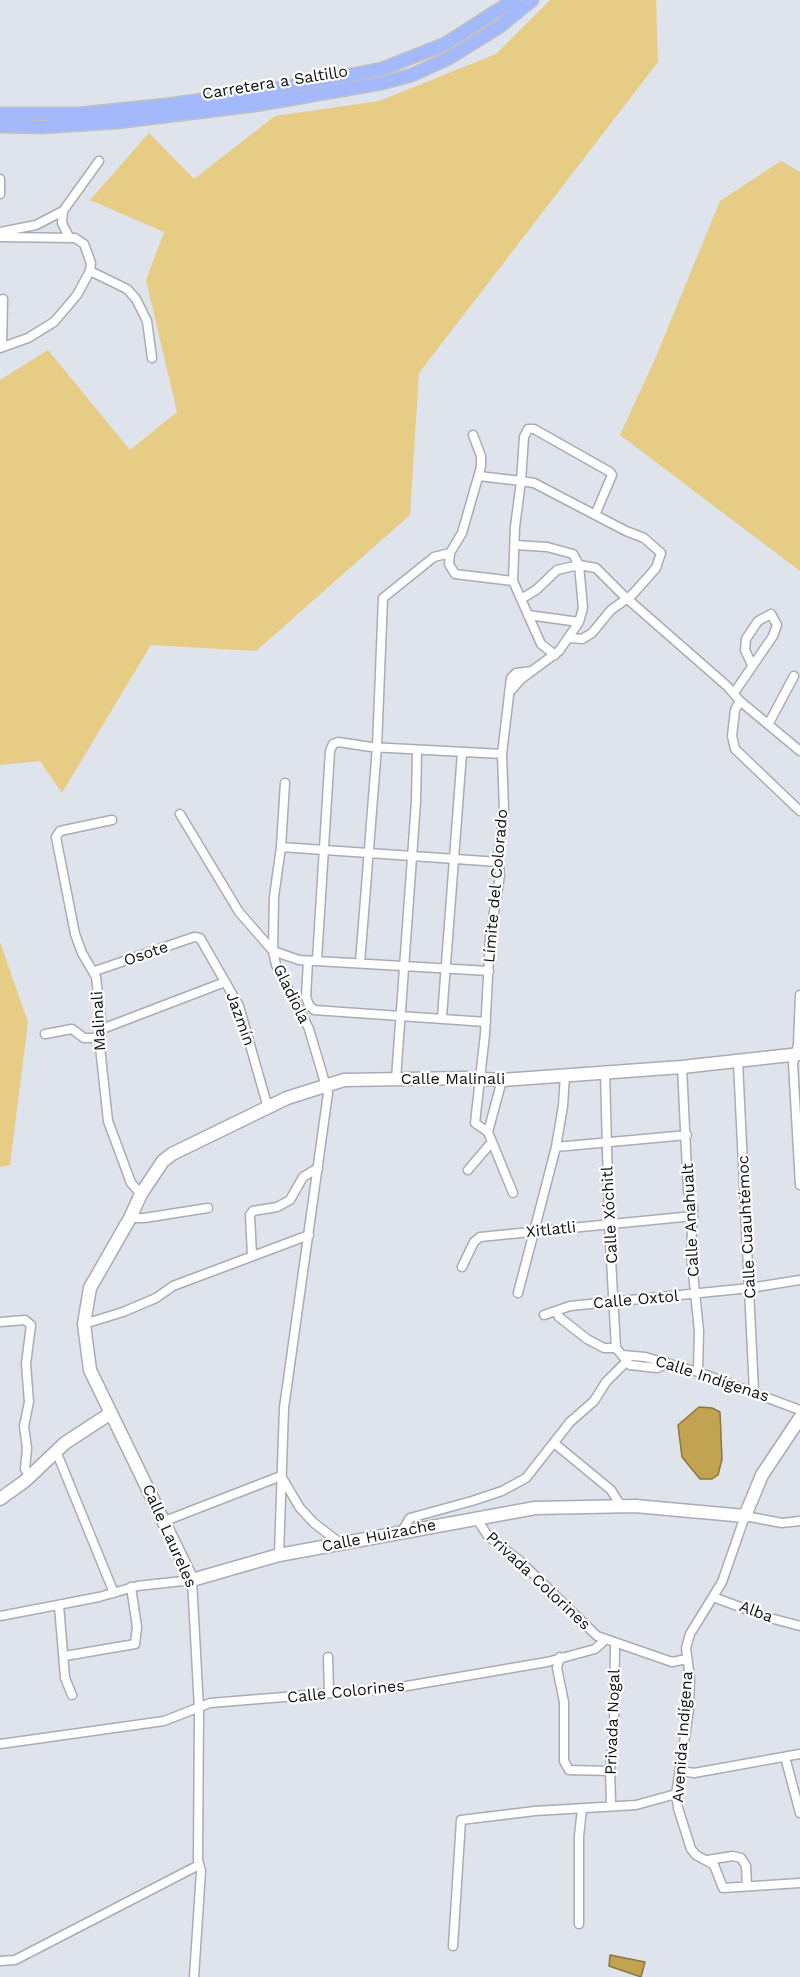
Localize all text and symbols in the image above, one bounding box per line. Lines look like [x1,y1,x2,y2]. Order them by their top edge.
street label: Carretera a Saltillo [201,62,349,104]
street label: Límite del Colorado [480,808,512,964]
street label: Osote [121,937,171,971]
street label: Gladiola [268,961,314,1027]
street label: Jazmín [221,990,259,1048]
street label: Malinali [88,991,110,1051]
street label: Calle Malinali [401,1069,505,1089]
street label: Calle Cuauhtémoc [734,1155,760,1299]
street label: Calle Anahualt [678,1163,704,1277]
street label: Calle Xóchitl [598,1166,622,1264]
street label: Xitlatli [525,1218,577,1242]
street label: Calle Oxtol [592,1287,680,1313]
street label: Calle Indígenas [653,1352,771,1406]
street label: Calle Laureles [138,1481,200,1591]
street label: Calle Huizache [320,1516,438,1556]
street label: Privada Colorines [482,1528,594,1634]
street label: Alba [736,1597,776,1627]
street label: Privada Nogal [602,1669,624,1775]
street label: Avenida Indígena [669,1671,697,1803]
street label: Calle Colorines [286,1676,406,1708]

